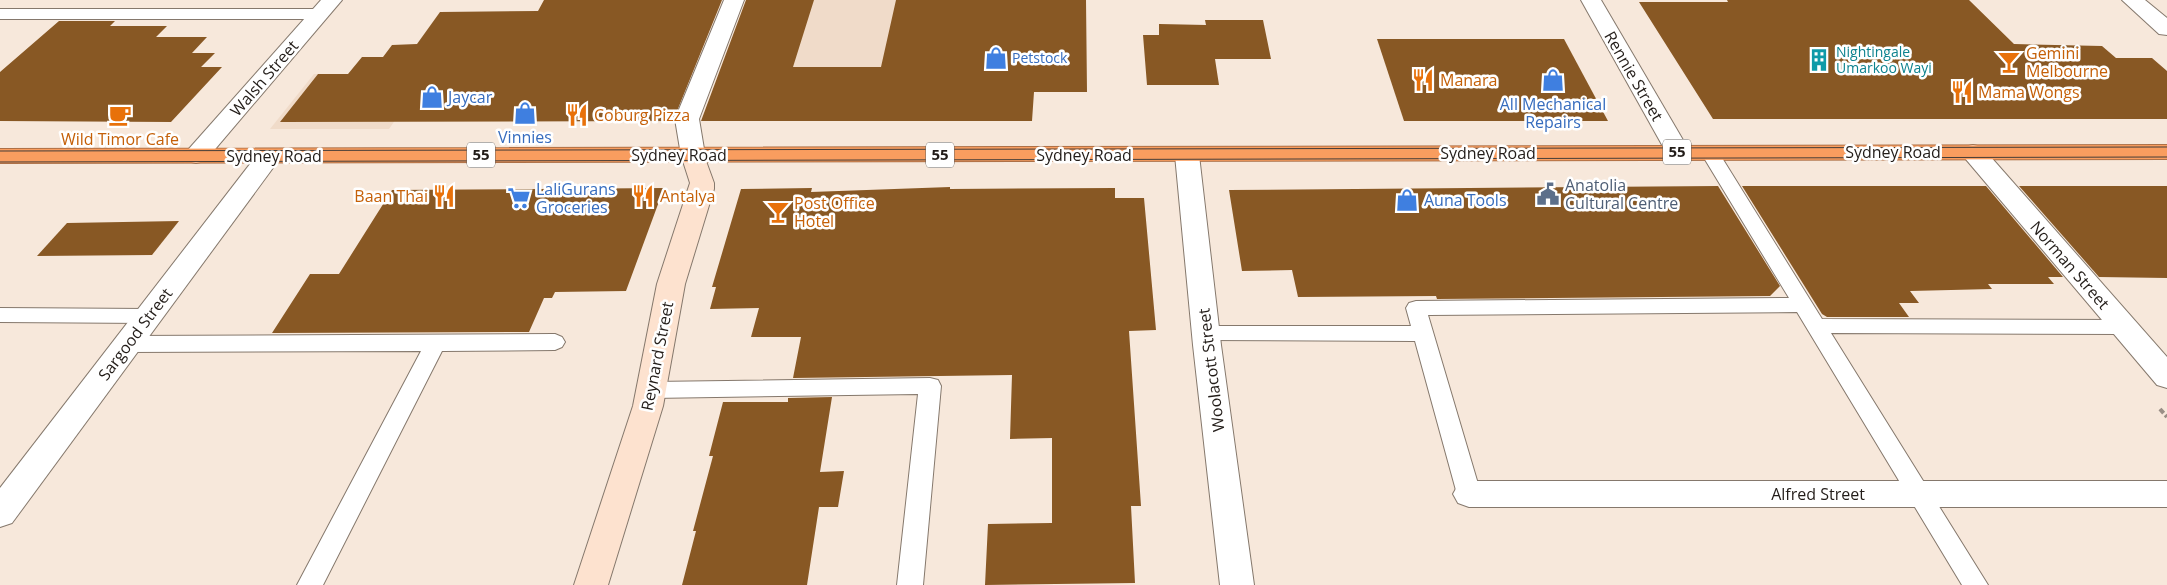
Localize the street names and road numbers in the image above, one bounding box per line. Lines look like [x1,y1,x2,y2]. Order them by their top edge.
street label: Rennie Street [1599,27,1669,125]
street label: Walsh Street [225,35,303,121]
road number: 55 [1663,140,1691,164]
street label: Sydney Road [1845,141,1941,163]
road number: 55 [467,142,495,168]
road number: 55 [926,142,954,168]
street label: Sydney Road [1440,142,1536,164]
street label: Sydney Road [631,144,727,166]
street label: Sydney Road [1036,144,1132,166]
street label: Sydney Road [226,145,322,167]
street label: Norman Street [2025,216,2115,314]
street label: Sargood Street [93,283,177,385]
street label: Reynard Street [636,299,678,412]
street label: Woolacott Street [1192,307,1230,433]
street label: Alfred Street [1771,483,1865,505]

